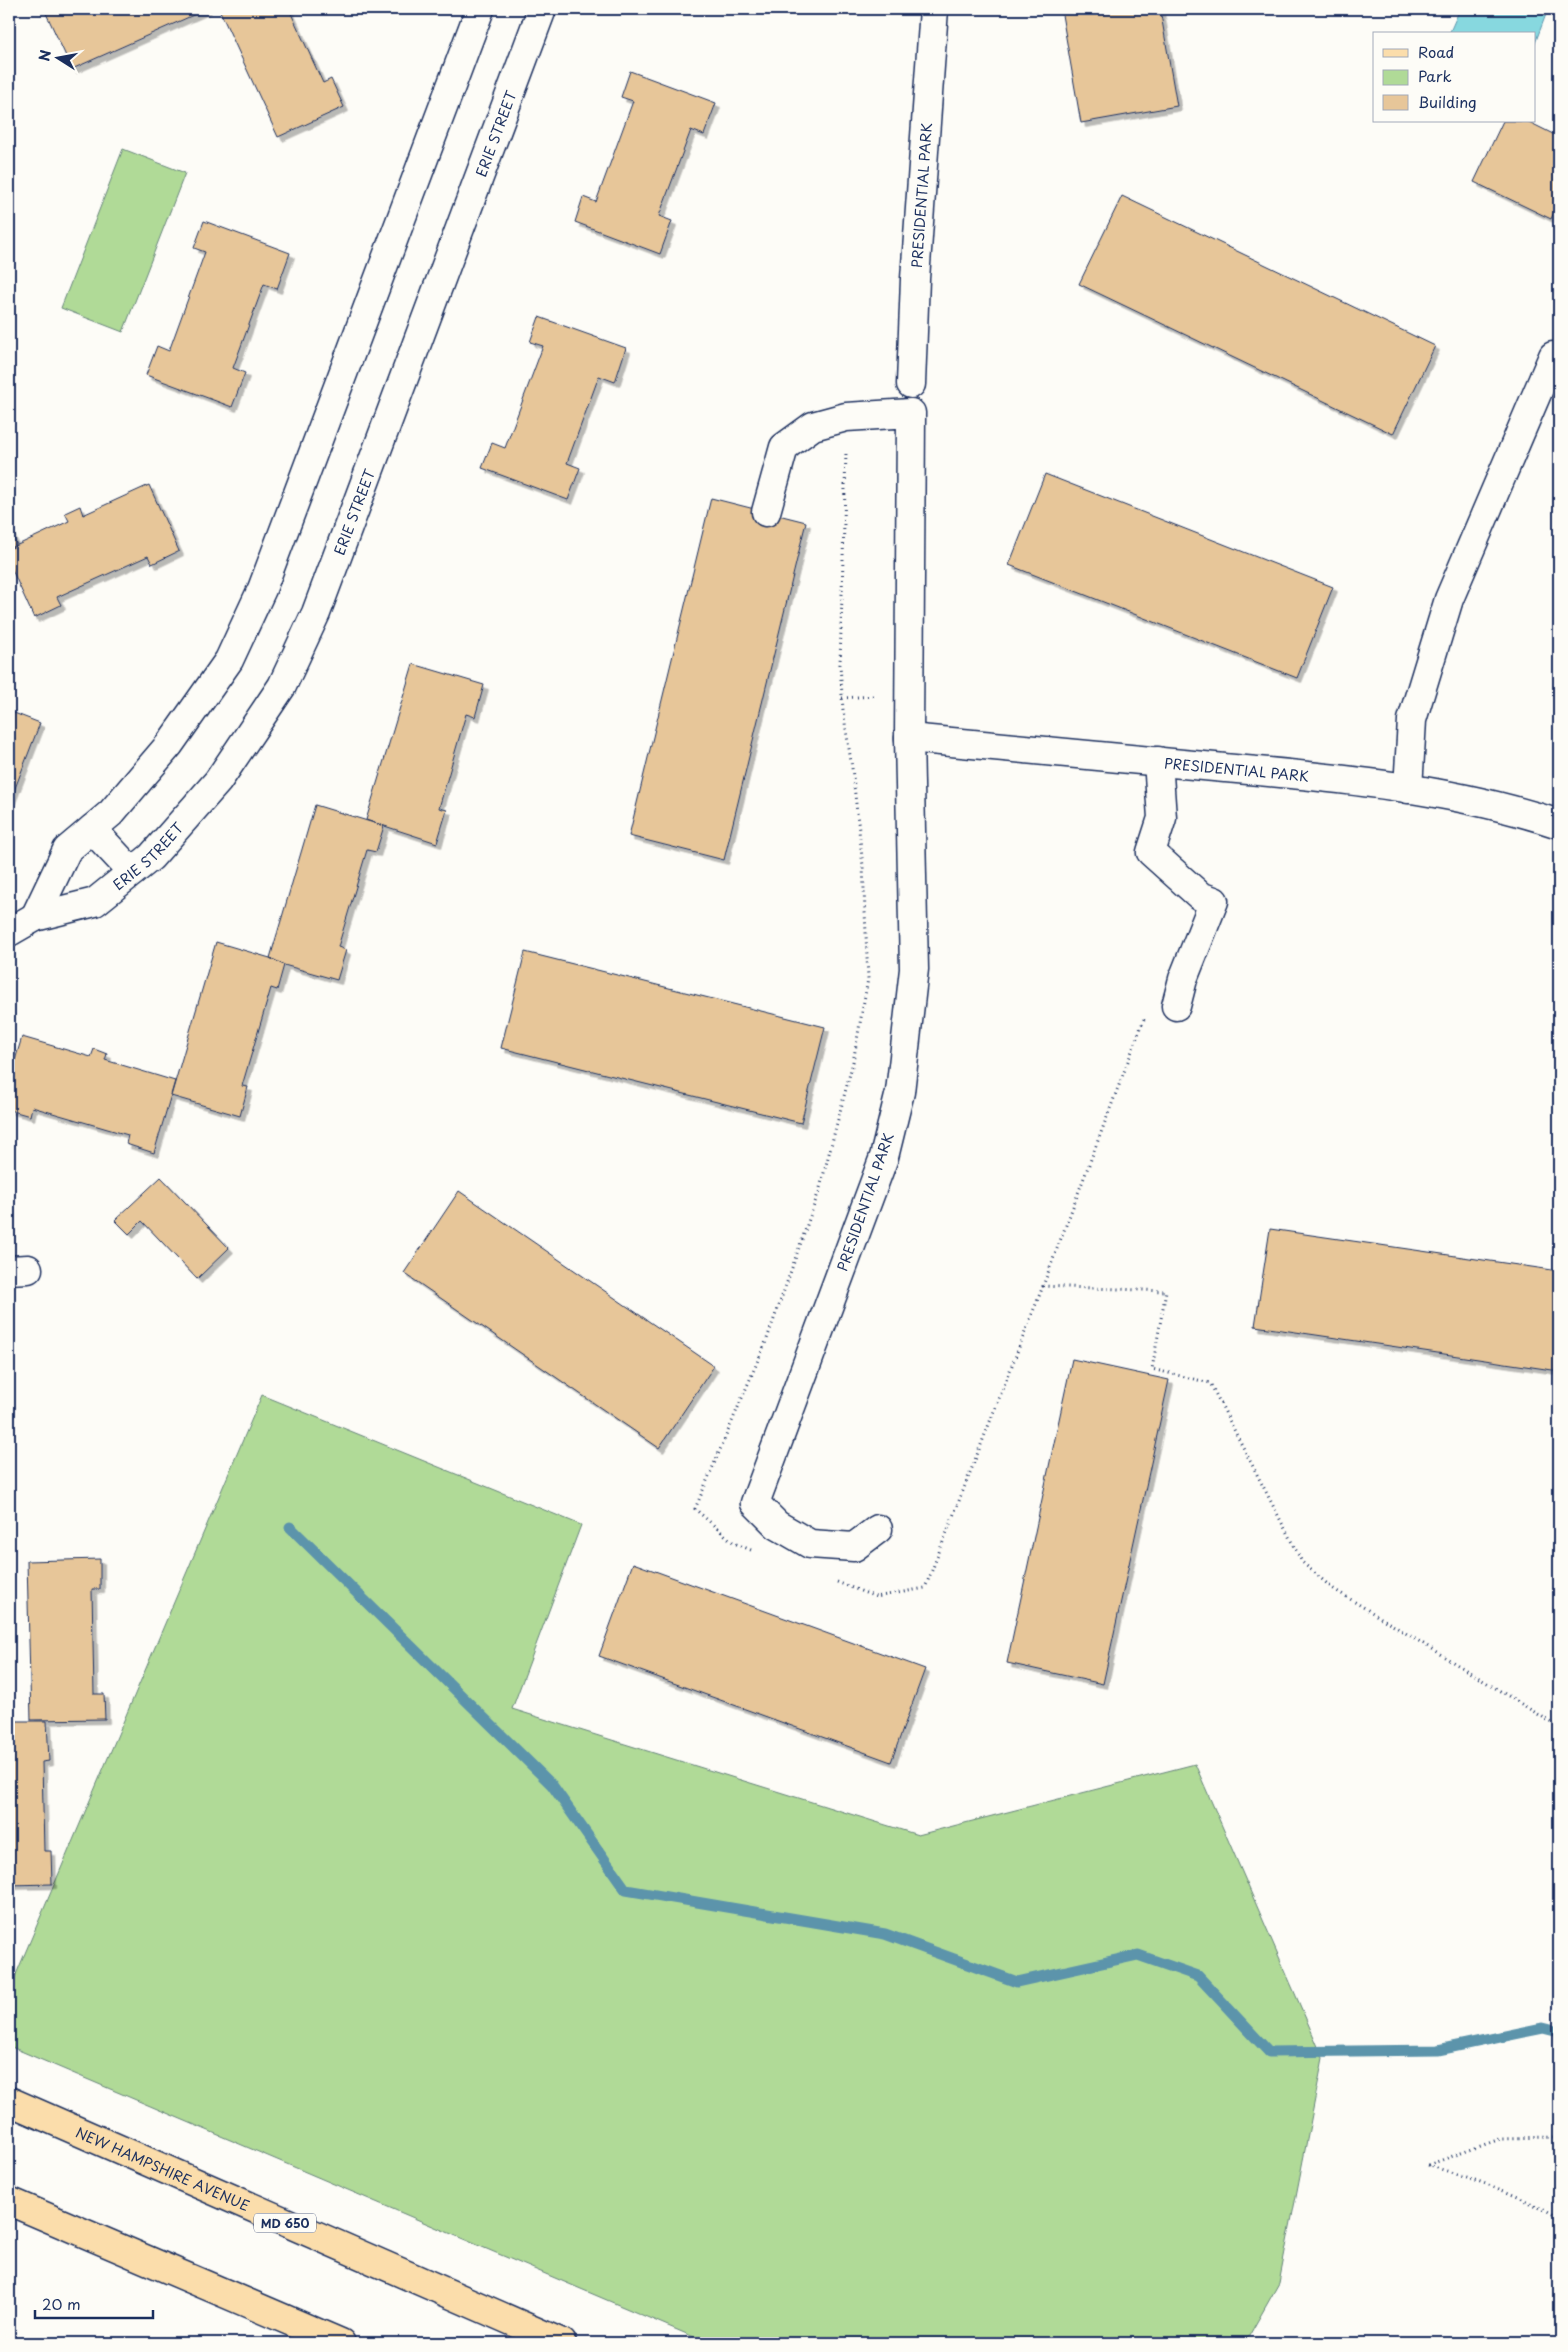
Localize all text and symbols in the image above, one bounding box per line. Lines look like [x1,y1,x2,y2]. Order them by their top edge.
north arrow [32,32,82,82]
legend [1373,32,1536,122]
text: Road [1418,40,1454,63]
text: N [33,48,56,63]
text: Park [1418,64,1452,87]
street label: ERIE STREET [470,87,521,180]
text: Building [1418,90,1477,113]
street label: PRESIDENTIAL PARK [905,122,936,268]
street label: ERIE STREET [328,466,380,558]
street label: PRESIDENTIAL PARK [1163,752,1310,786]
street label: ERIE STREET [108,817,188,895]
street label: PRESIDENTIAL PARK [831,1130,899,1274]
street label: NEW HAMPSHIRE AVENUE [73,2121,253,2216]
road number: MD 650 [254,2214,316,2232]
scale bar [35,2287,152,2319]
text: 20 m [42,2292,81,2315]

